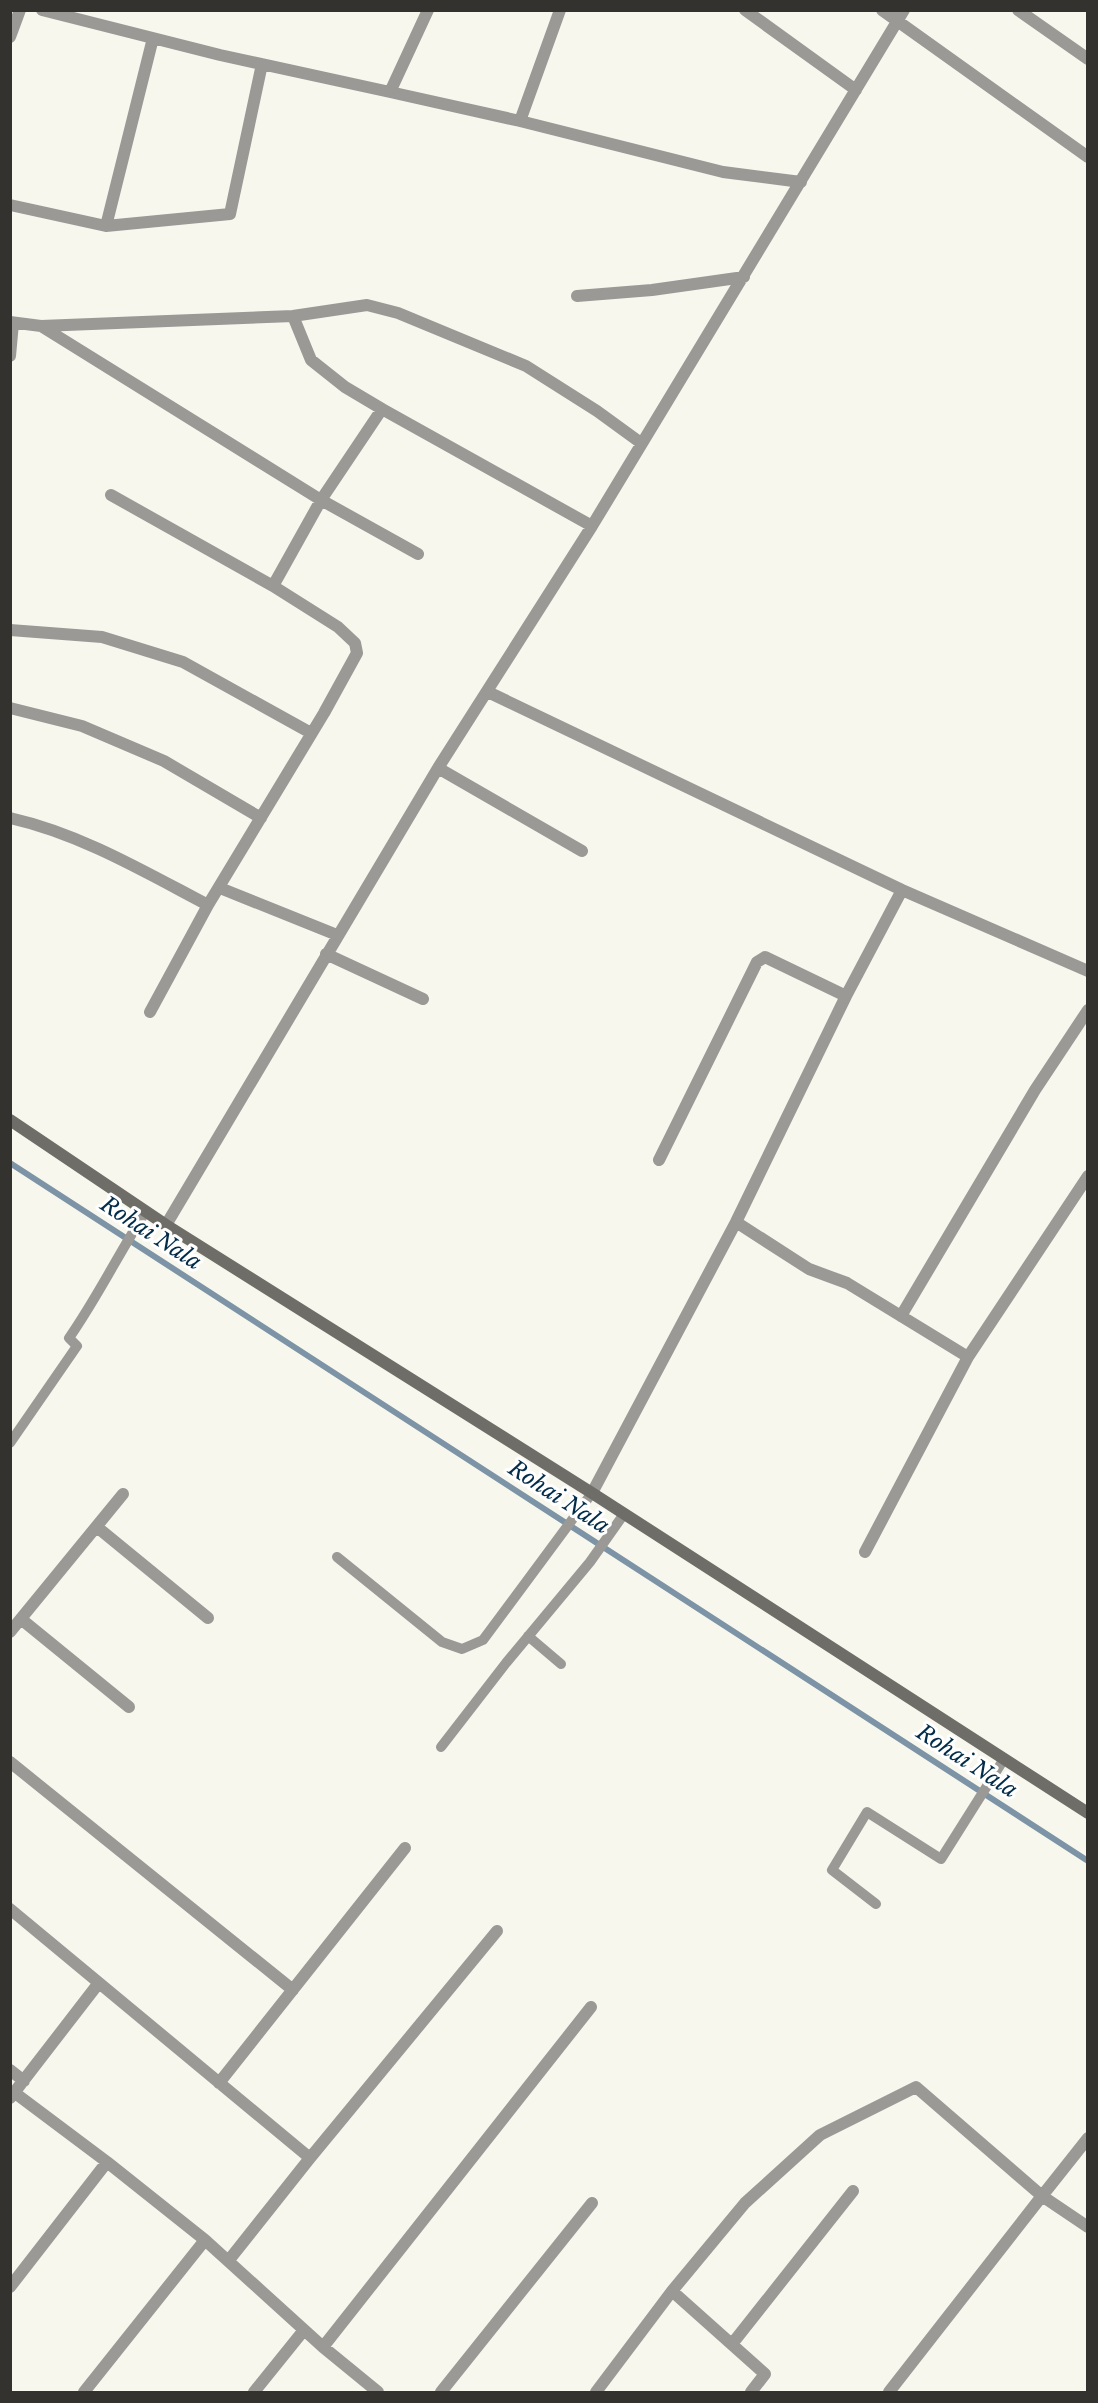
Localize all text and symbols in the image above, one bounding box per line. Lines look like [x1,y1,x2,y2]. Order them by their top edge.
water label: Rohai Nala [95,1190,207,1276]
water label: Rohai Nala [503,1454,615,1540]
water label: Rohai Nala [911,1718,1023,1804]

